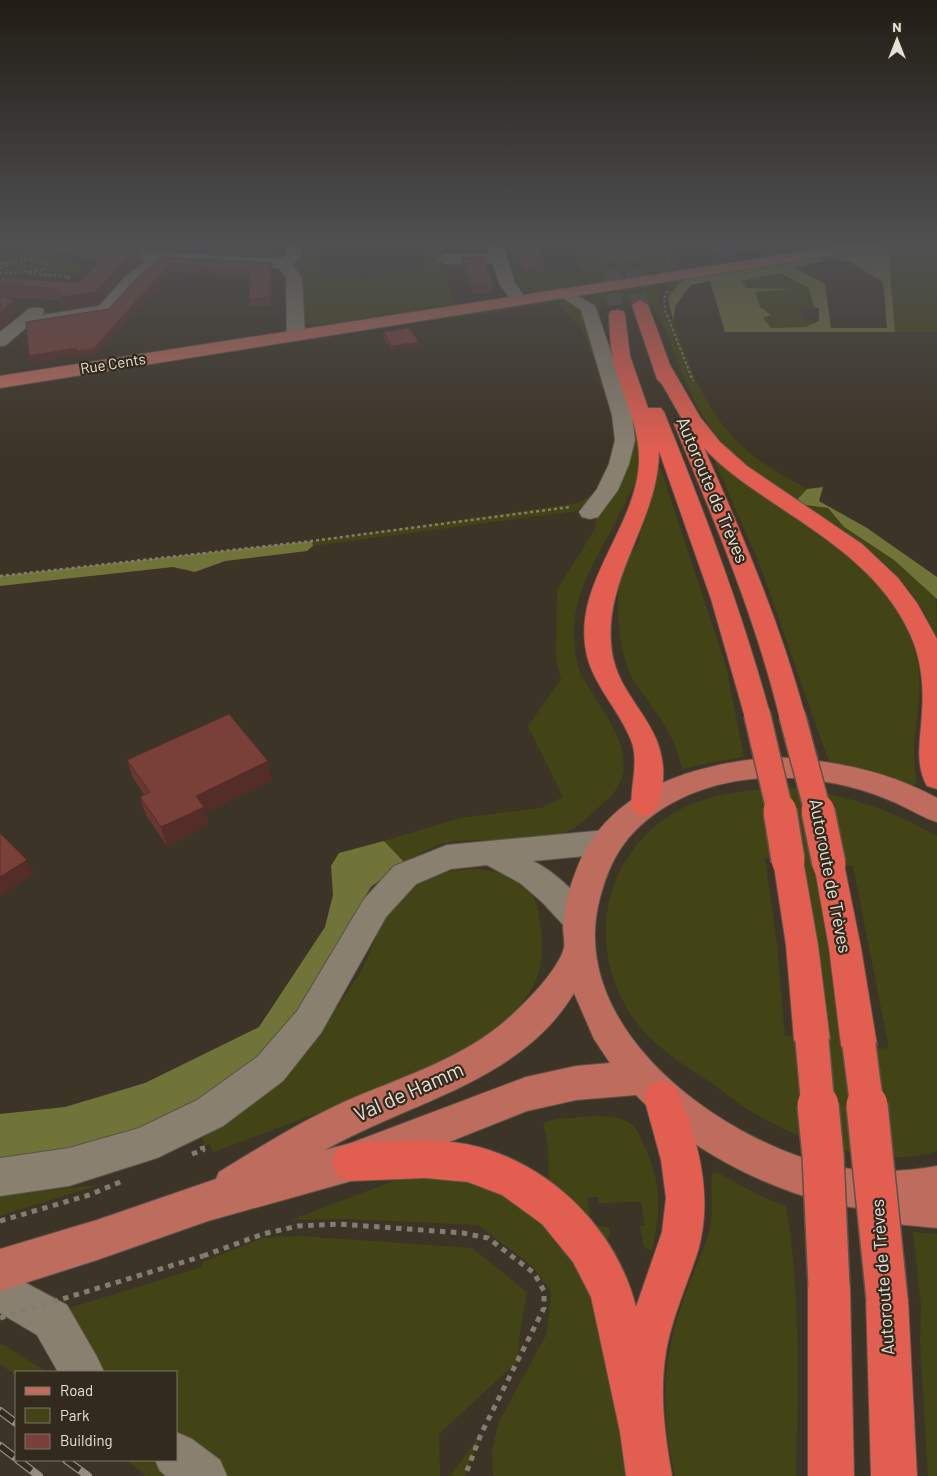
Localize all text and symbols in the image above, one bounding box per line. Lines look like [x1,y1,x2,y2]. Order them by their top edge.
north arrow [872,15,922,65]
text: N [892,18,902,35]
street label: Rue Cents [79,349,147,377]
street label: Autoroute de Trèves [672,413,754,566]
street label: Autoroute de Trèves [805,797,857,955]
street label: Val de Hamm [350,1055,467,1126]
street label: Autoroute de Trèves [866,1198,898,1356]
legend [15,1371,178,1461]
text: Road [60,1381,93,1399]
text: Park [60,1406,90,1424]
text: Building [60,1431,113,1449]

